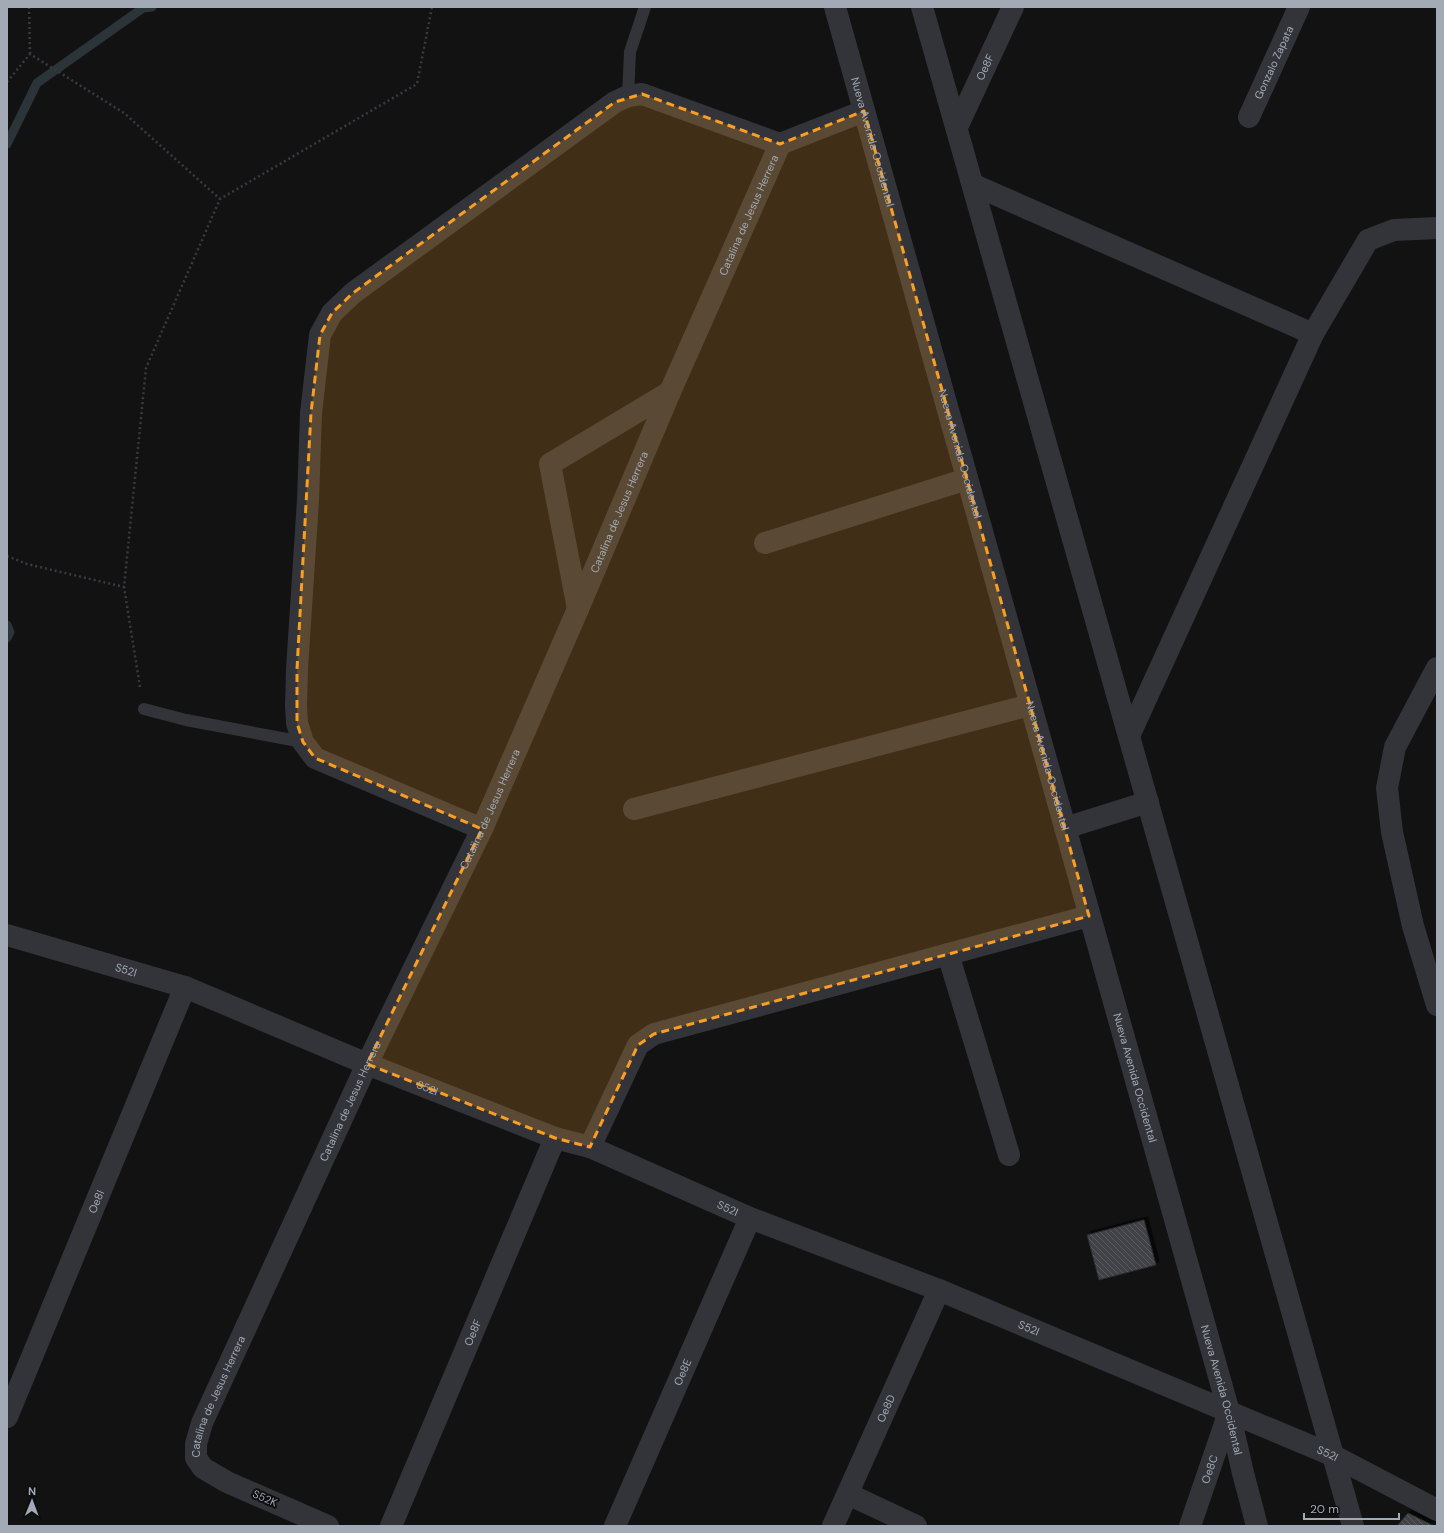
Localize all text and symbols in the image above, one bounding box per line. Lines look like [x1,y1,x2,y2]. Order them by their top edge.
street label: Gonzalo Zapata [1251,23,1297,101]
street label: Oe8F [973,52,997,83]
street label: Nueva Avenida Occidental [848,76,898,208]
street label: Catalina de Jesus Herrera [716,153,781,278]
street label: Nueva Avenida Occidental [935,387,985,520]
street label: Catalina de Jesus Herrera [587,449,651,575]
street label: Nueva Avenida Occidental [1023,699,1073,832]
street label: Catalina de Jesus Herrera [456,747,523,872]
street label: S52I [114,960,138,980]
street label: Nueva Avenida Occidental [1110,1011,1160,1144]
street label: Catalina de Jesus Herrera [316,1039,384,1164]
street label: S52I [415,1077,440,1098]
street label: Oe8I [85,1188,107,1216]
street label: S52I [715,1197,741,1219]
street label: Oe8F [461,1317,485,1348]
street label: S52I [1016,1317,1042,1338]
street label: Nueva Avenida Occidental [1198,1323,1246,1456]
street label: Catalina de Jesus Herrera [189,1333,248,1457]
street label: Oe8E [670,1357,694,1388]
street label: Oe8D [874,1392,898,1424]
street label: S52I [1315,1442,1341,1464]
street label: Oe8C [1198,1453,1221,1485]
north arrow [12,1481,52,1521]
text: N [28,1484,36,1498]
street label: S52K [250,1486,280,1510]
scale bar [1304,1495,1399,1521]
text: 20 m [1310,1501,1339,1517]

